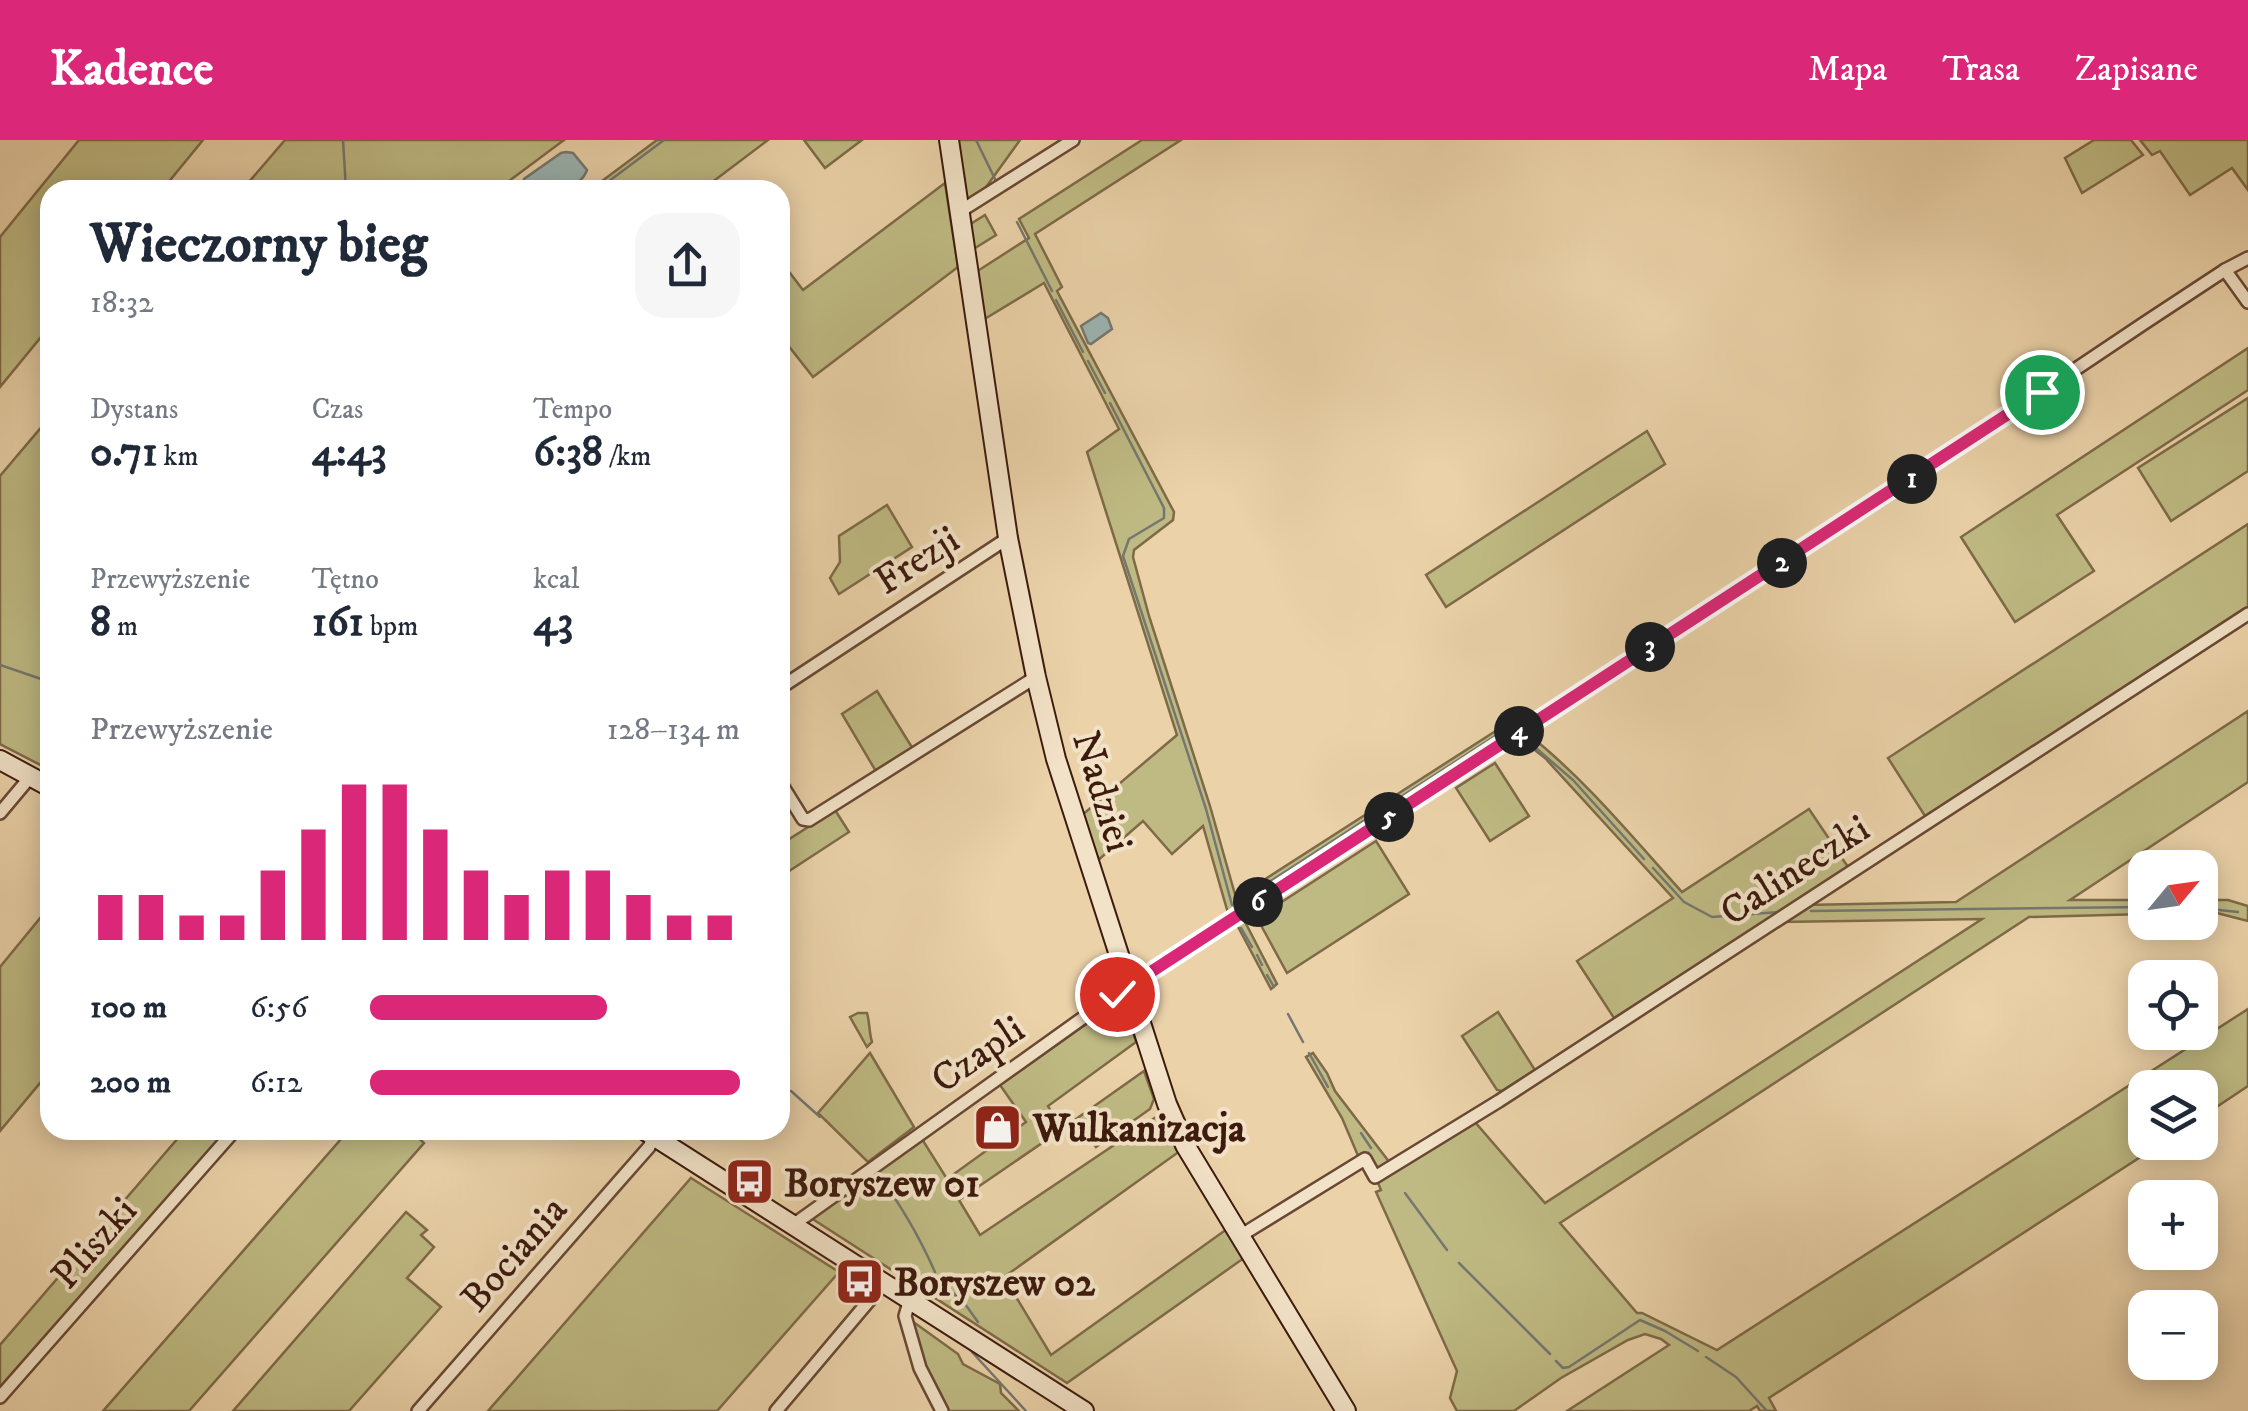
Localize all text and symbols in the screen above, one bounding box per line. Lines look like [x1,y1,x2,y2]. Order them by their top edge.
text: Kadence [50,40,213,100]
text: Mapa [1808,48,1887,92]
text: Trasa [1942,48,2020,92]
text: Zapisane [2075,48,2198,92]
text: Wieczorny bieg [90,211,428,280]
button: share [635,213,740,318]
text: 18:32 [90,283,154,323]
pin [2000,350,2085,435]
icon: arrive [2015,365,2070,420]
text: Dystans [90,392,178,427]
text: Czas [312,392,363,427]
text: Tempo [533,392,612,427]
text: 0.71 [90,427,158,479]
text: 4:43 [312,427,387,479]
text: 6:38 [533,427,603,479]
text: km [158,439,199,474]
text: /km [603,439,651,474]
pin: 1 [1887,454,1937,504]
text: 1 [1907,461,1917,496]
street label: Frezji [866,516,969,607]
pin: 2 [1757,538,1807,588]
text: 2 [1775,545,1789,580]
text: Przewyższenie [90,562,250,597]
text: Tętno [312,562,379,597]
text: kcal [533,562,579,597]
text: 8 [90,597,111,649]
text: 161 [312,597,364,649]
text: 43 [533,597,573,649]
text: m [111,609,138,644]
text: bpm [364,609,418,644]
pin: 3 [1625,622,1675,672]
text: 3 [1645,629,1655,664]
pin: 4 [1494,706,1544,756]
text: Przewyższenie [90,710,273,750]
text: 128–134 m [607,710,740,750]
text: 4 [1511,713,1527,748]
street label: Nadziei [1059,726,1143,858]
pin: 5 [1364,792,1414,842]
text: 5 [1382,799,1396,834]
street label: Calineczki [1712,805,1880,938]
north arrow [2128,850,2218,940]
map controls [2128,850,2218,1380]
pin: 6 [1233,877,1283,927]
text: 6 [1251,884,1265,919]
pin [1075,952,1160,1037]
button: locate [2128,960,2218,1050]
icon: check [1090,967,1145,1022]
text: 100 m [90,988,167,1028]
text: 6:56 [250,988,308,1028]
street label: Czapli [922,1005,1035,1105]
text: 200 m [90,1063,171,1103]
text: 6:12 [250,1063,302,1103]
button: layers [2128,1070,2218,1160]
shop icon: Wulkanizacja [972,1101,1024,1153]
place label: Wulkanizacja [1032,1105,1246,1155]
bus stop icon: Boryszew 01 [723,1156,775,1208]
place label: Boryszew 01 [784,1160,980,1210]
button: + [2128,1180,2218,1270]
street label: Pliszki [42,1187,149,1300]
street label: Bociania [451,1187,579,1323]
bus stop icon: Boryszew 02 [833,1255,885,1307]
place label: Boryszew 02 [894,1259,1095,1309]
button: − [2128,1290,2218,1380]

